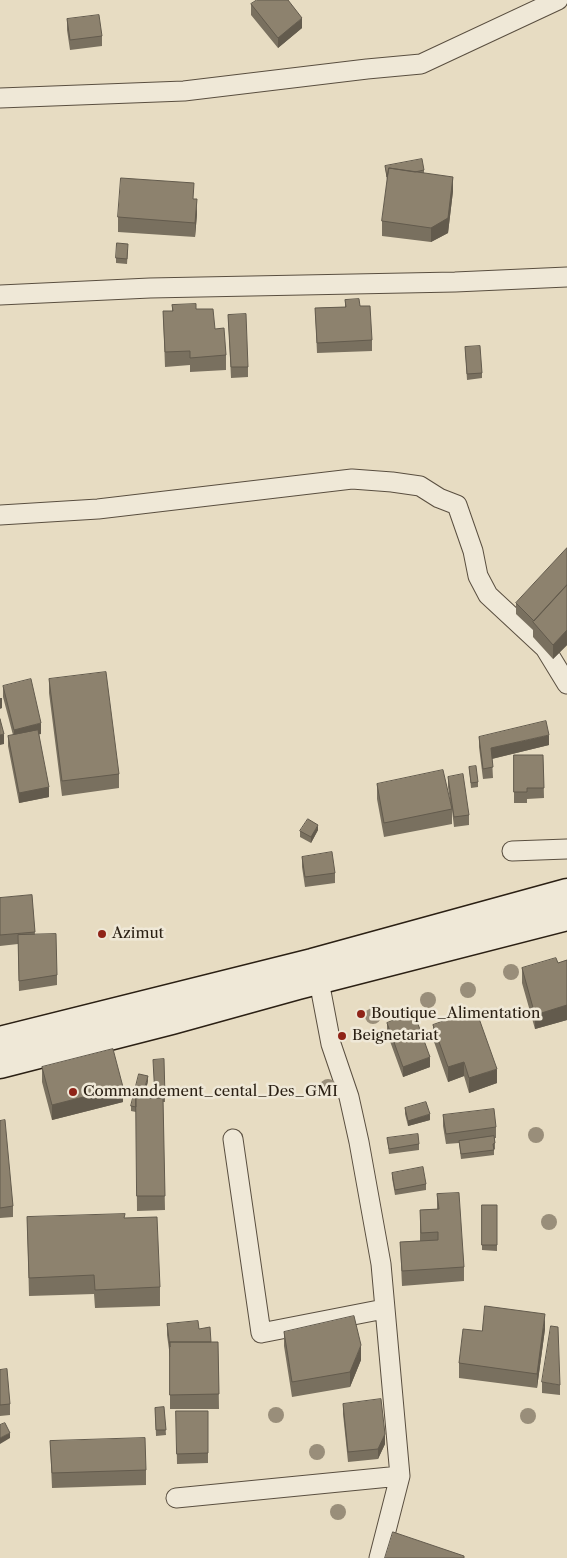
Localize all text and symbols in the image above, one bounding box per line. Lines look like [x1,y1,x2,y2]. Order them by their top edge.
place label: Azimut [112,925,164,943]
marker: Azimut [96,928,108,940]
place label: Boutique_Alimentation [371,1005,540,1023]
marker: Boutique_Alimentation [355,1008,367,1020]
place label: Beignetariat [352,1027,438,1045]
marker: Beignetariat [336,1030,348,1042]
place label: Commandement_cental_Des_GMI [83,1083,338,1101]
marker: Commandement_cental_Des_GMI [67,1086,79,1098]

